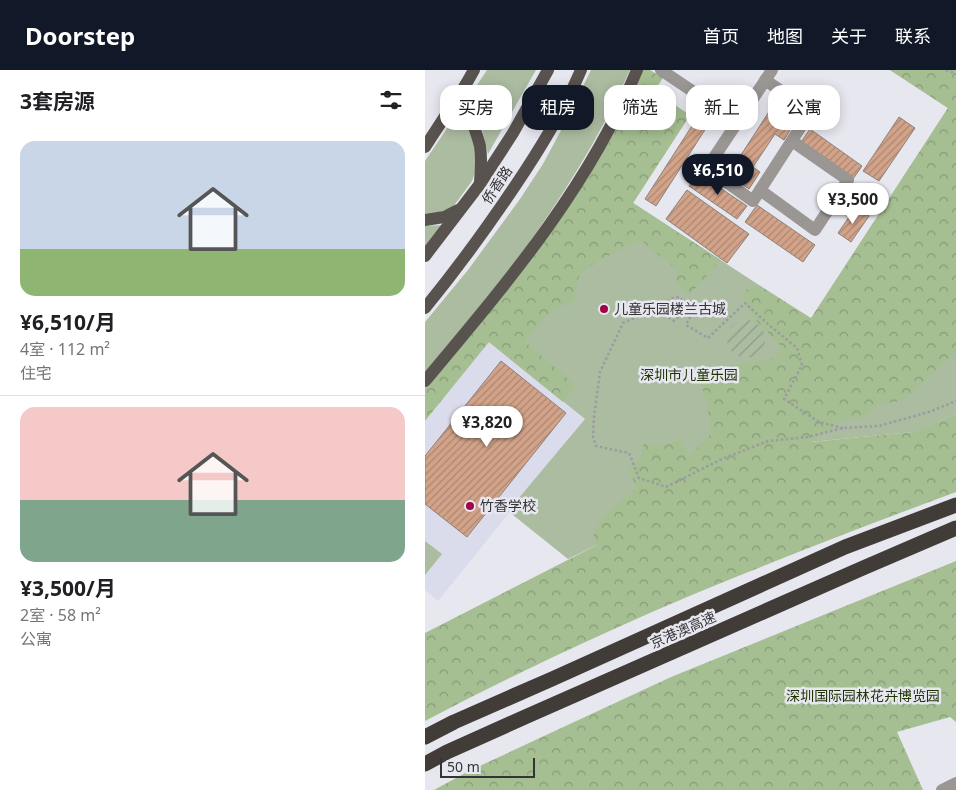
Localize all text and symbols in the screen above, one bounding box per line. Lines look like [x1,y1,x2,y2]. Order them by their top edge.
text: Doorstep [25,19,135,52]
text: 首页 [703,24,739,48]
text: 地图 [767,24,803,48]
text: 关于 [831,24,867,48]
text: 联系 [895,24,931,48]
chip: 买房 [440,85,512,130]
chip: 租房 [522,85,594,130]
chip: 筛选 [604,85,676,130]
chip: 新上 [686,85,758,130]
chip: 公寓 [768,85,840,130]
icon: filters [377,86,405,114]
text: 3套房源 [20,87,95,115]
pin: ¥6,510 [677,154,759,196]
text: ¥6,510 [693,159,743,181]
street label: 侨香路 [477,162,516,207]
icon: home [168,174,258,264]
pin: ¥3,500 [812,182,894,225]
text: ¥3,500 [828,188,878,210]
place label: 儿童乐园楼兰古城 [614,299,726,318]
marker: 儿童乐园楼兰古城 [598,303,610,315]
text: ¥6,510/月 [20,308,116,336]
text: 4室 · 112 m² [20,338,110,360]
text: 住宅 [20,362,52,384]
park label: 深圳市儿童乐园 [640,365,738,384]
pin: ¥3,820 [446,406,528,448]
text: ¥3,820 [462,411,512,433]
icon: home [168,439,258,529]
place label: 竹香学校 [480,496,536,515]
marker: 竹香学校 [464,500,476,512]
text: ¥3,500/月 [20,574,116,602]
text: 2室 · 58 m² [20,604,101,626]
street label: 京港澳高速 [647,607,719,652]
text: 公寓 [20,628,52,650]
park label: 深圳国际园林花卉博览园 [786,686,940,705]
scale bar [440,755,535,778]
text: 50 m [447,757,480,776]

